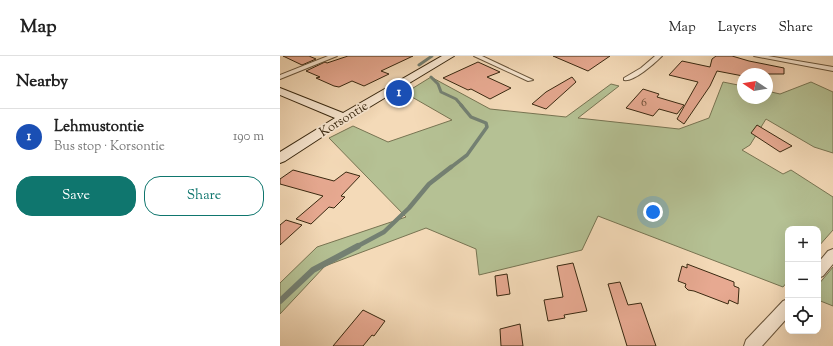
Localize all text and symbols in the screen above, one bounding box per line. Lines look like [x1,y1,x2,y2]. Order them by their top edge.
text: Map [20,14,57,41]
text: Map [669,18,696,38]
text: Layers [718,18,756,38]
text: Share [778,18,813,38]
north arrow [737,68,773,104]
text: Nearby [16,70,68,94]
pin: 1 [386,78,412,108]
house number: 6 [641,94,647,112]
street label: Korsontie [316,98,372,142]
text: Lehmustontie [54,117,144,138]
text: 1 [27,128,31,146]
text: 190 m [233,128,264,146]
text: Bus stop · Korsontie [54,138,165,156]
button: Save [16,176,136,216]
button: Share [144,176,264,216]
your location [643,202,663,222]
map controls [785,226,821,334]
button: + [785,226,821,262]
button: − [785,262,821,298]
button: locate [785,298,821,334]

